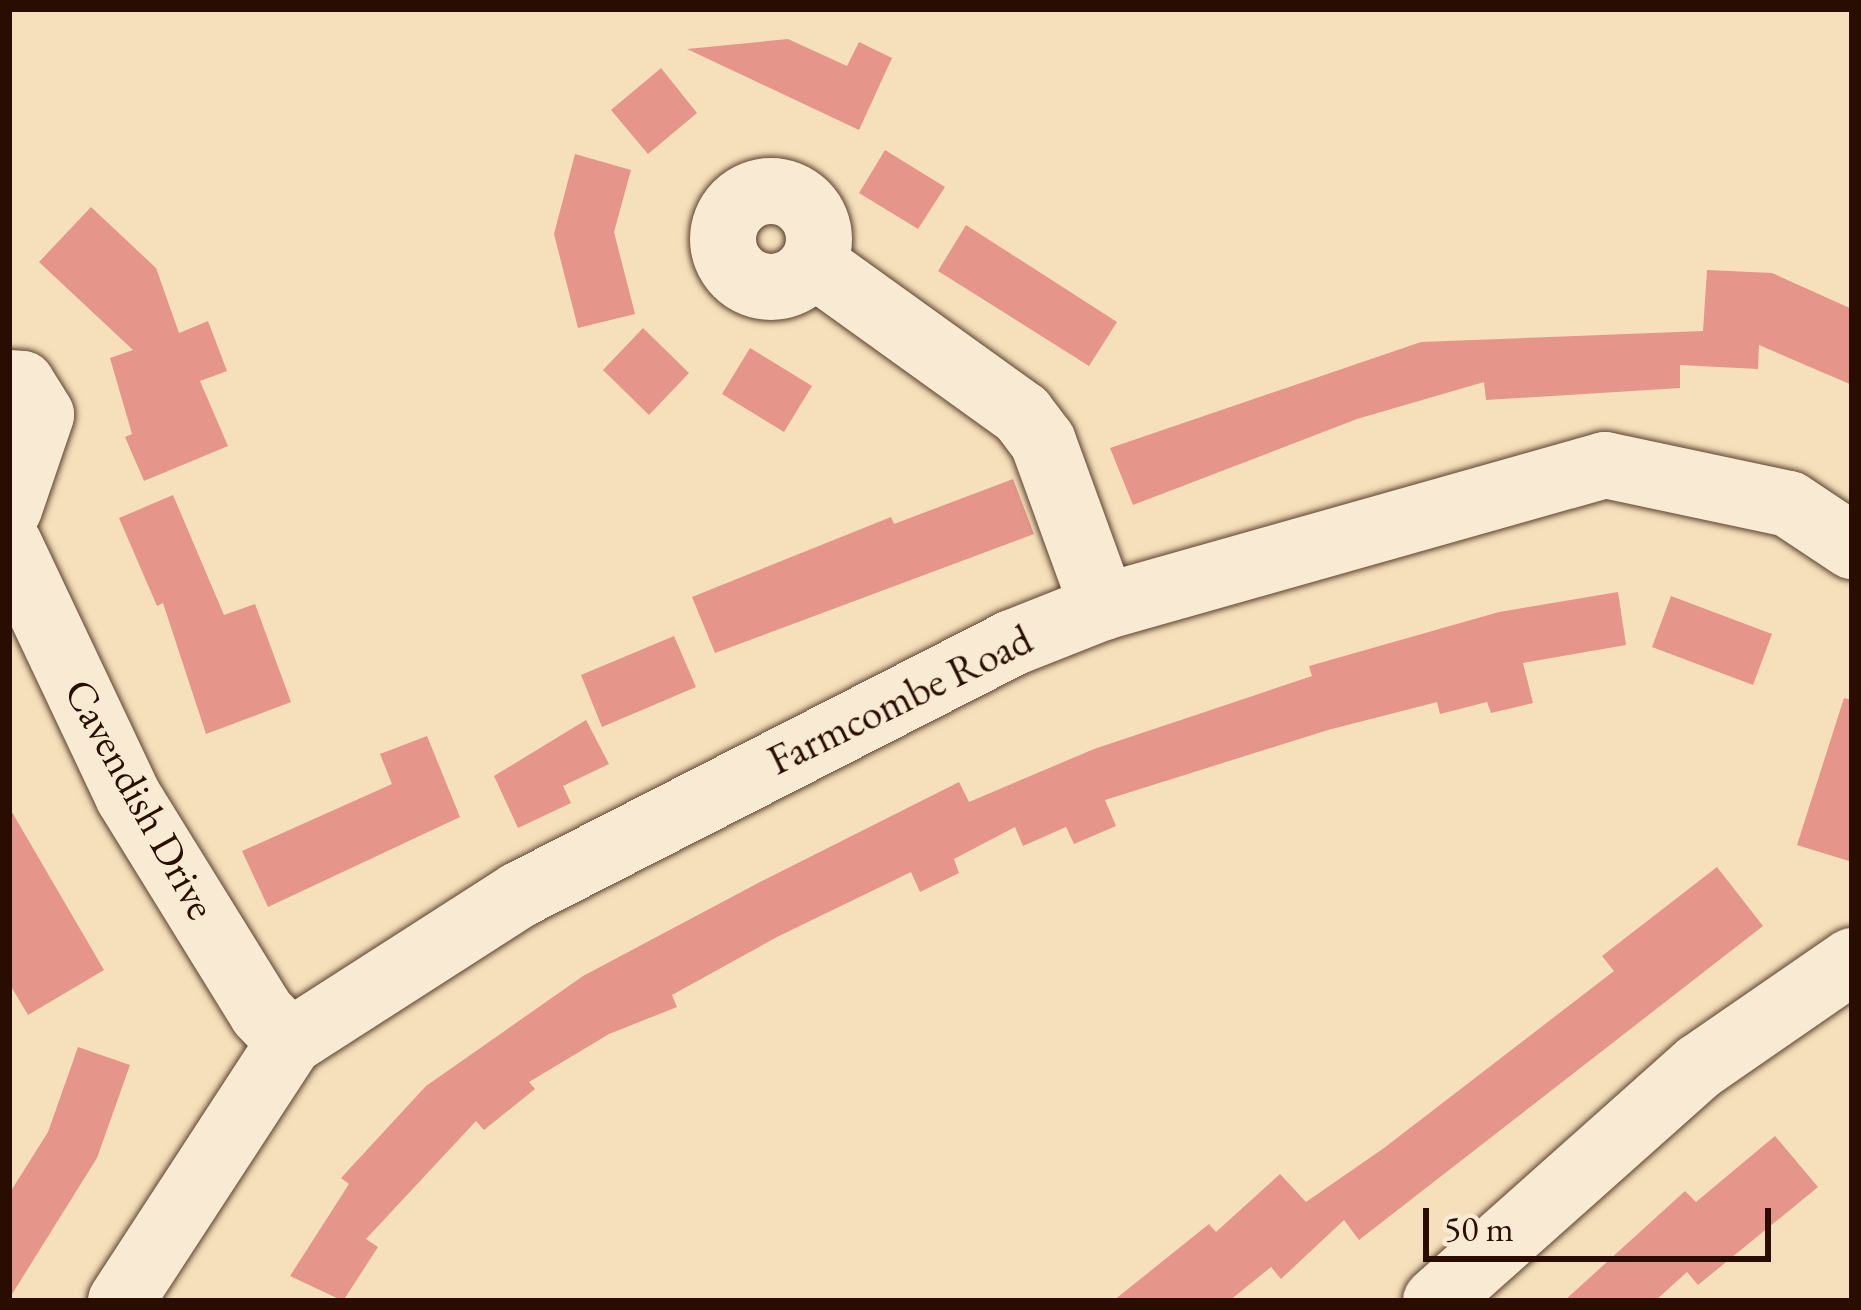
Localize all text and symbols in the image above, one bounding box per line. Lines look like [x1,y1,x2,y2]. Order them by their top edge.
street label: Farmcombe Road [760,614,1040,786]
street label: Cavendish Drive [53,670,227,928]
scale bar [1429,1184,1777,1258]
text: 50 m [1444,1205,1514,1252]

